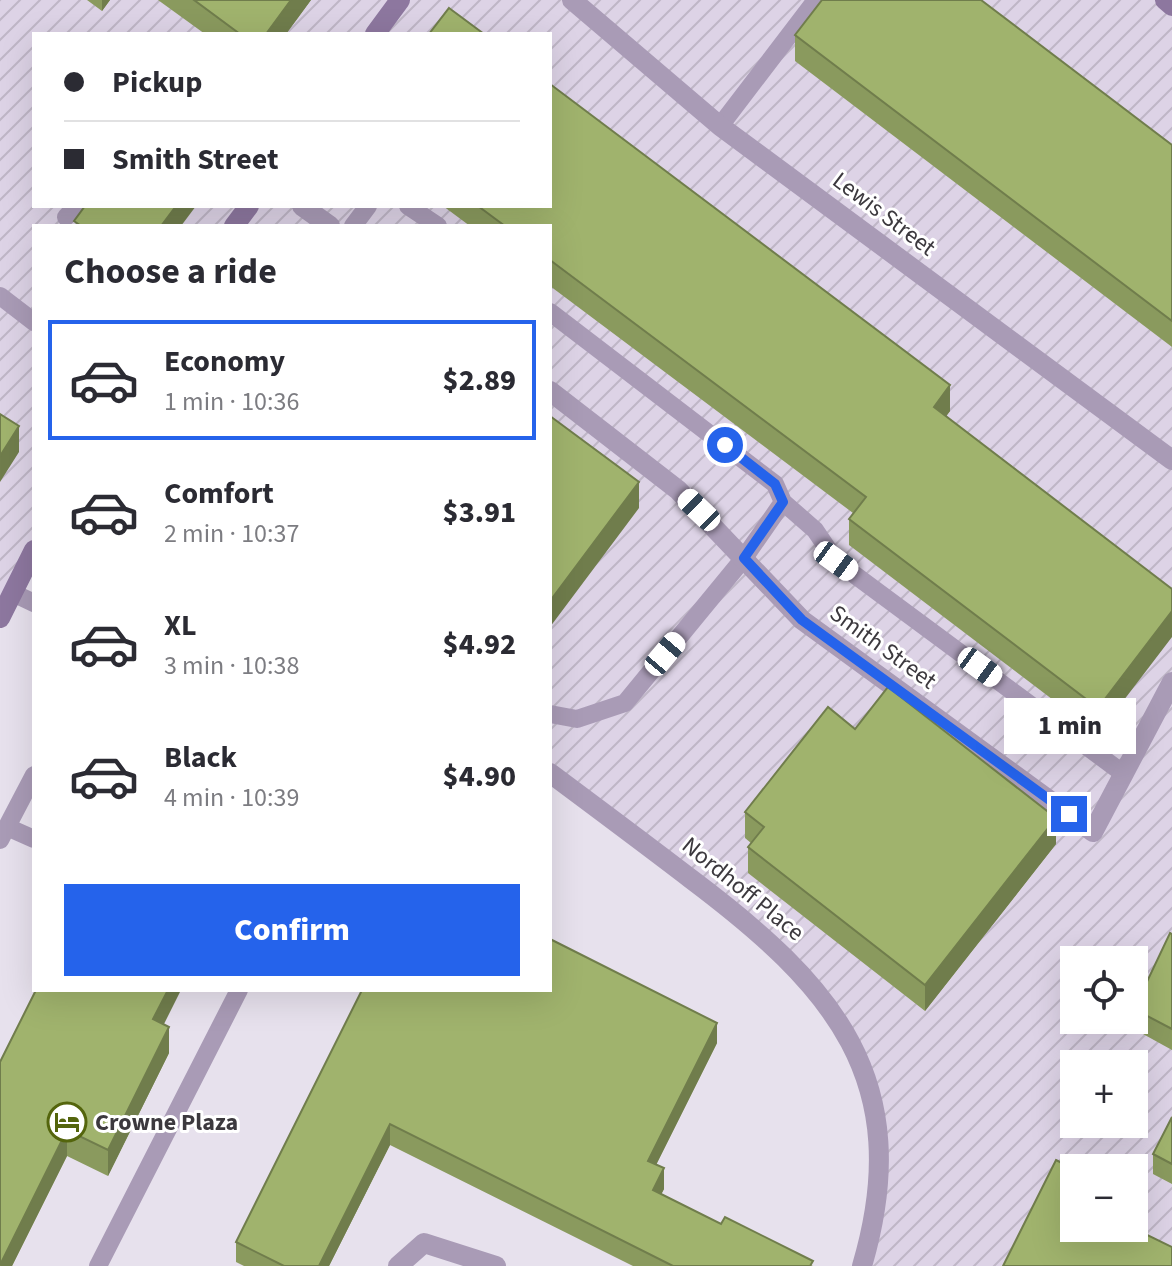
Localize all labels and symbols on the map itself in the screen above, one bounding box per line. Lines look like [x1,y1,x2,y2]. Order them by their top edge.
street label: Lewis Street [825,163,943,265]
route start [707,427,743,463]
car [673,485,725,535]
car [810,537,862,585]
street label: Smith Street [822,596,944,698]
car [640,628,690,680]
car [954,643,1006,691]
callout: 1 min [1003,698,1135,754]
route end [1051,796,1087,832]
street label: Nordhoff Place [674,829,812,949]
hotel icon: Crowne Plaza [46,1101,88,1143]
place label: Crowne Plaza [95,1105,238,1140]

